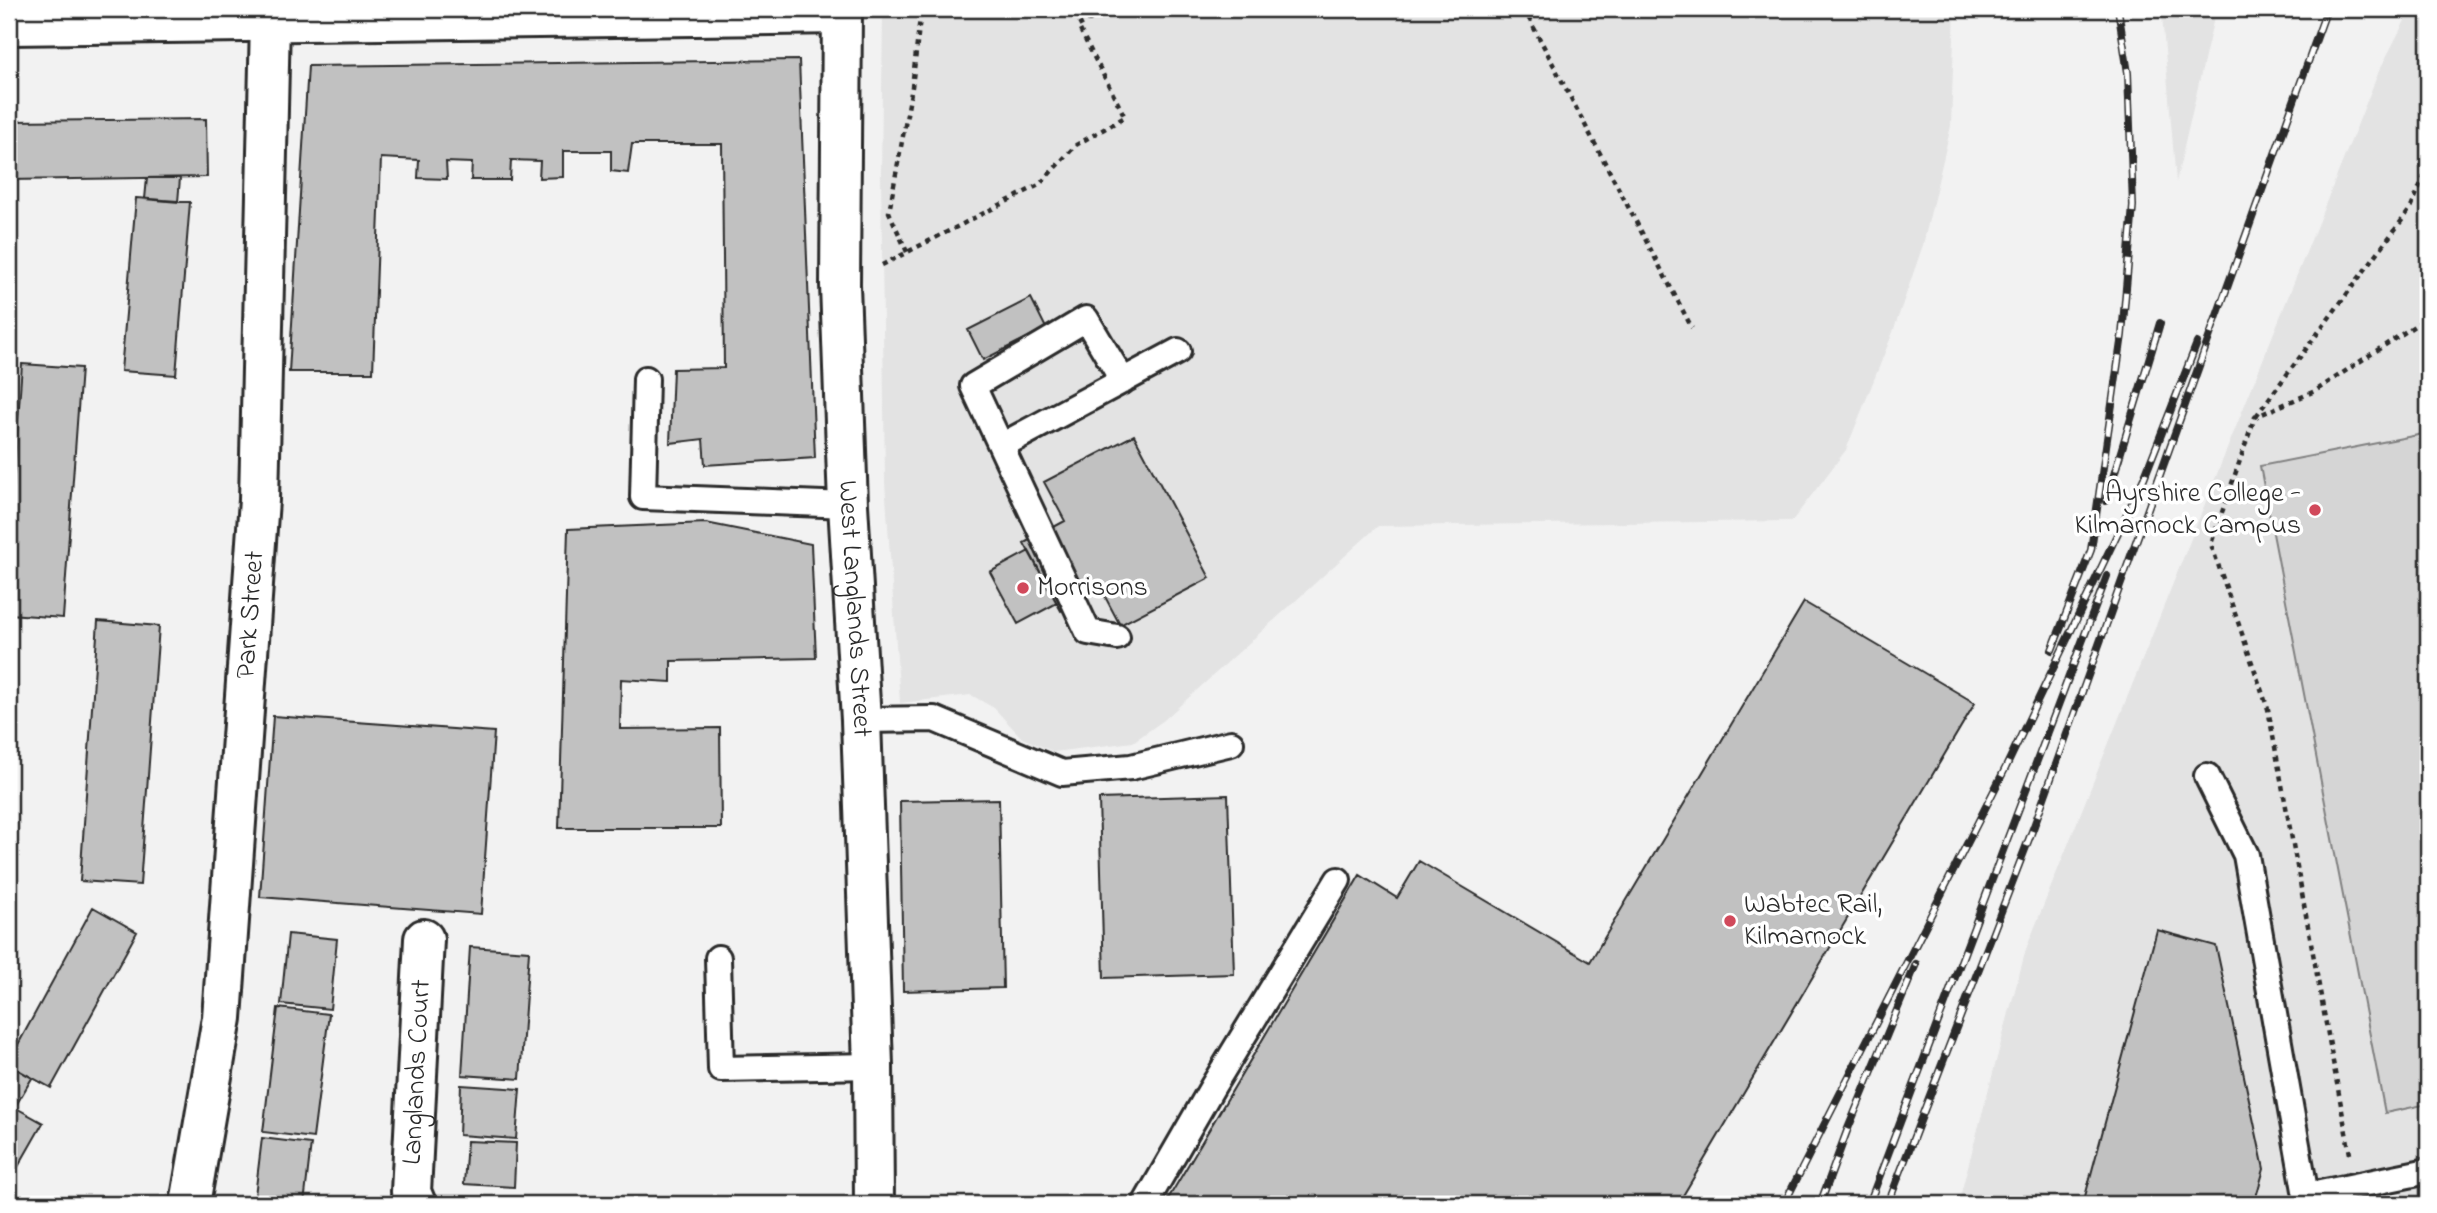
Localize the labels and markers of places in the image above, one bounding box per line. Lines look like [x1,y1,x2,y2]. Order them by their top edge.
place label: Ayrshire College - Kilmarnock Campus [2074,474,2301,547]
marker: Ayrshire College - Kilmarnock Campus [2307,502,2323,518]
place label: Morrisons [1037,568,1148,609]
marker: Morrisons [1015,580,1031,596]
place label: Wabtec Rail, Kilmarnock [1744,885,1882,958]
marker: Wabtec Rail, Kilmarnock [1722,913,1738,929]

